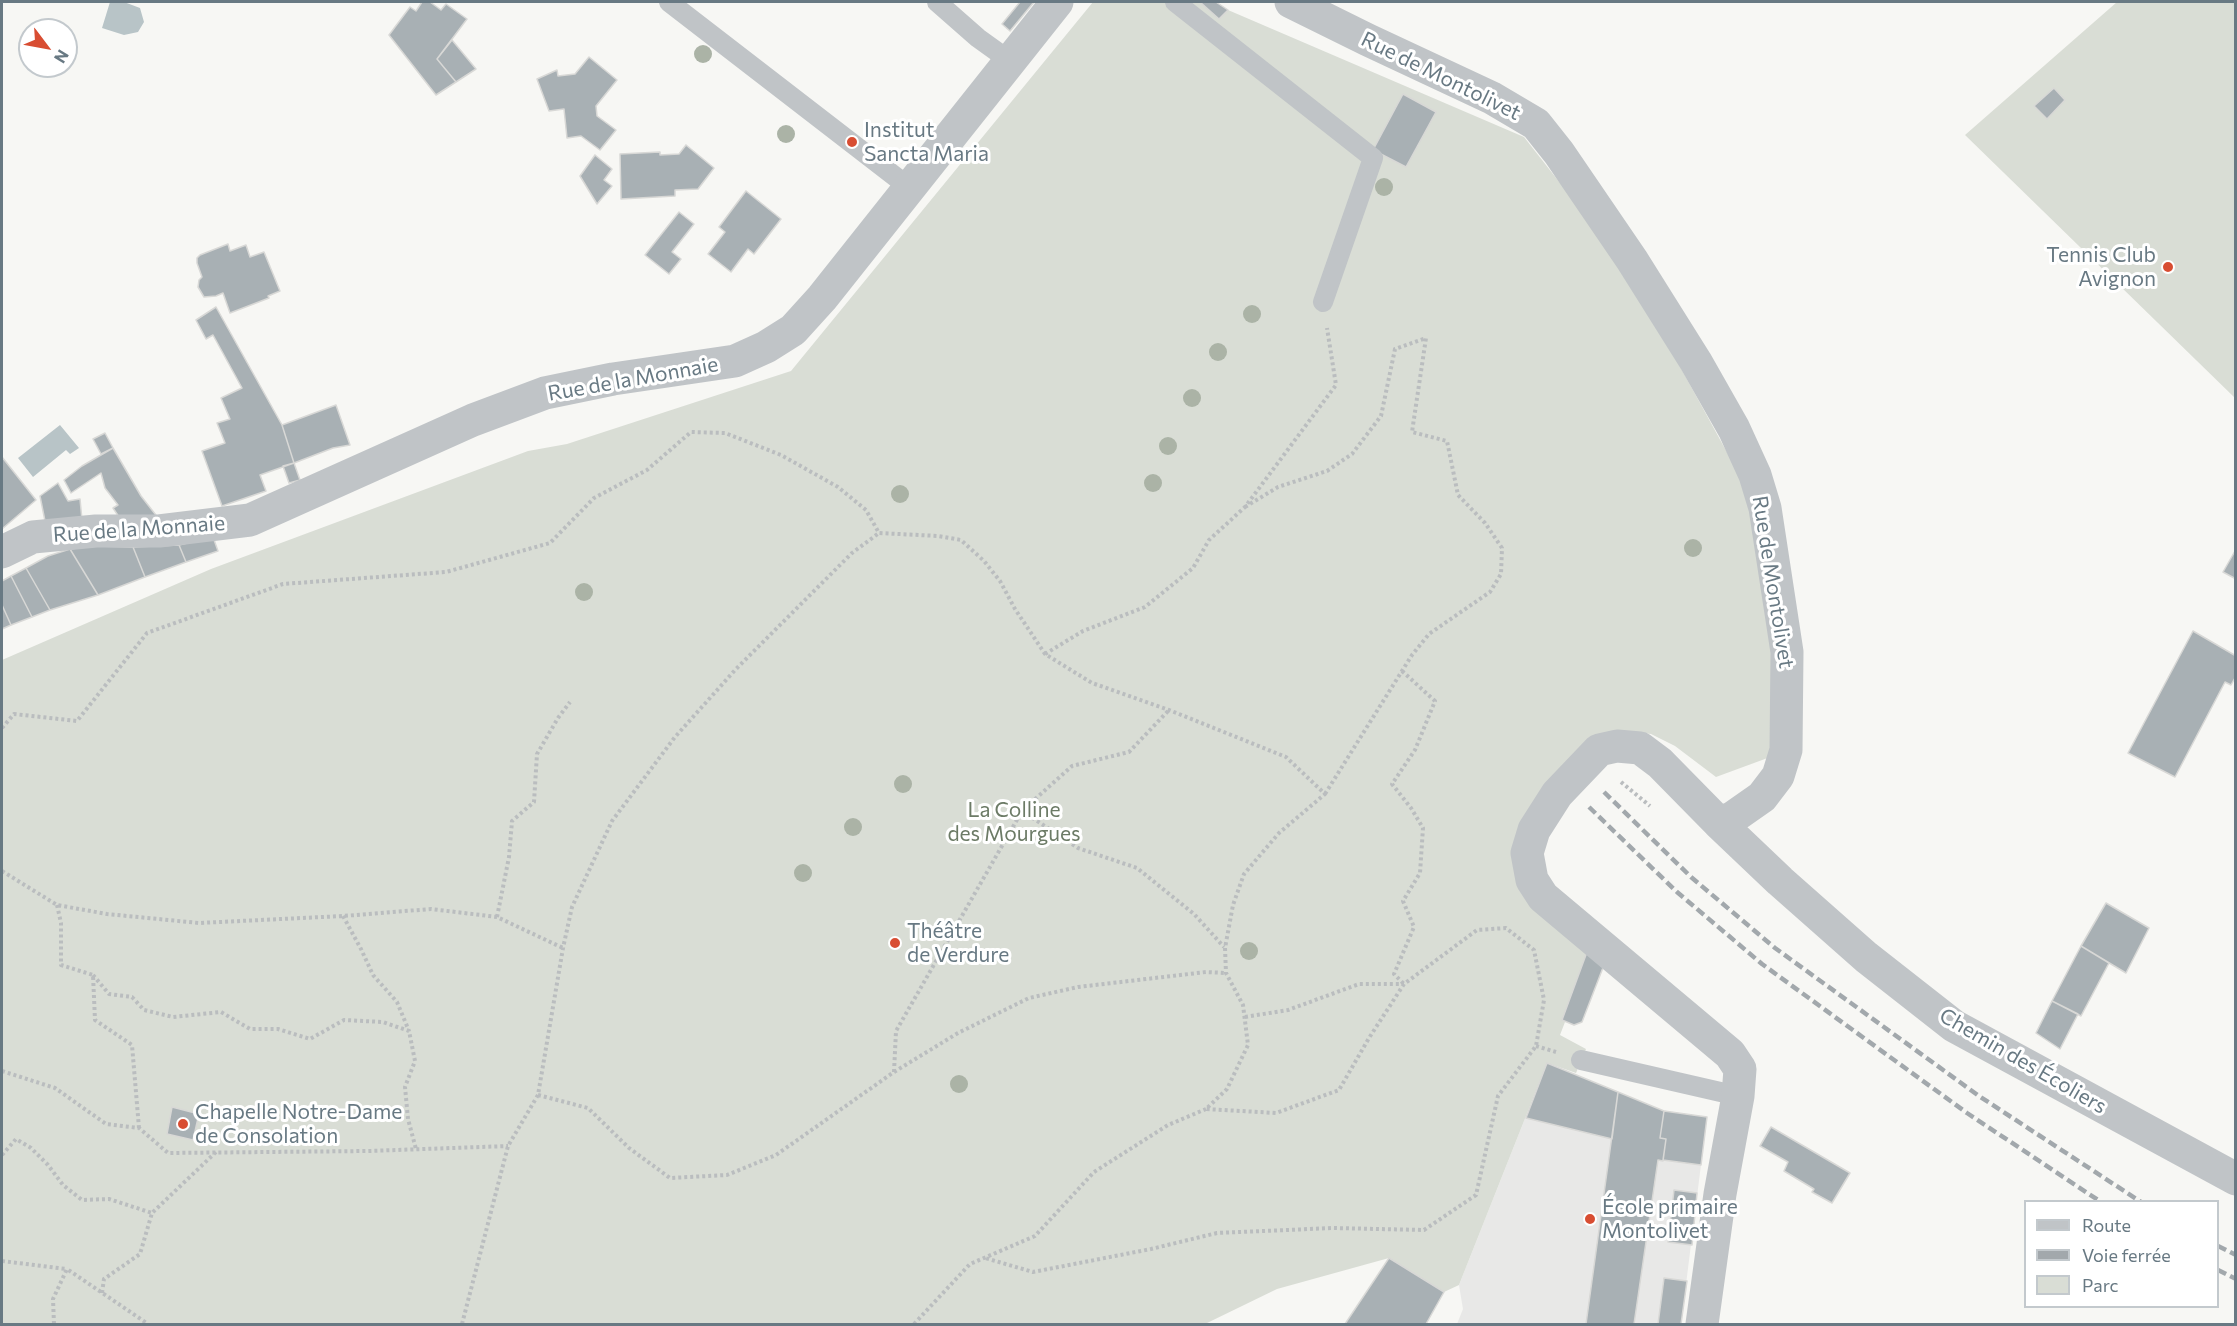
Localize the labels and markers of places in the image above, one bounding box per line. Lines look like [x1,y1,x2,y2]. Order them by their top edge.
place label: Institut Sancta Maria [864,117,989,167]
marker: Institut Sancta Maria [845,135,859,149]
place label: Tennis Club Avignon [2046,242,2156,292]
marker: Tennis Club Avignon [2161,260,2175,274]
place label: Théâtre de Verdure [907,918,1009,968]
marker: Théâtre de Verdure [888,936,902,950]
place label: Chapelle Notre-Dame de Consolation [195,1099,402,1149]
marker: Chapelle Notre-Dame de Consolation [176,1117,190,1131]
place label: École primaire Montolivet [1602,1194,1738,1244]
marker: École primaire Montolivet [1583,1212,1597,1226]

